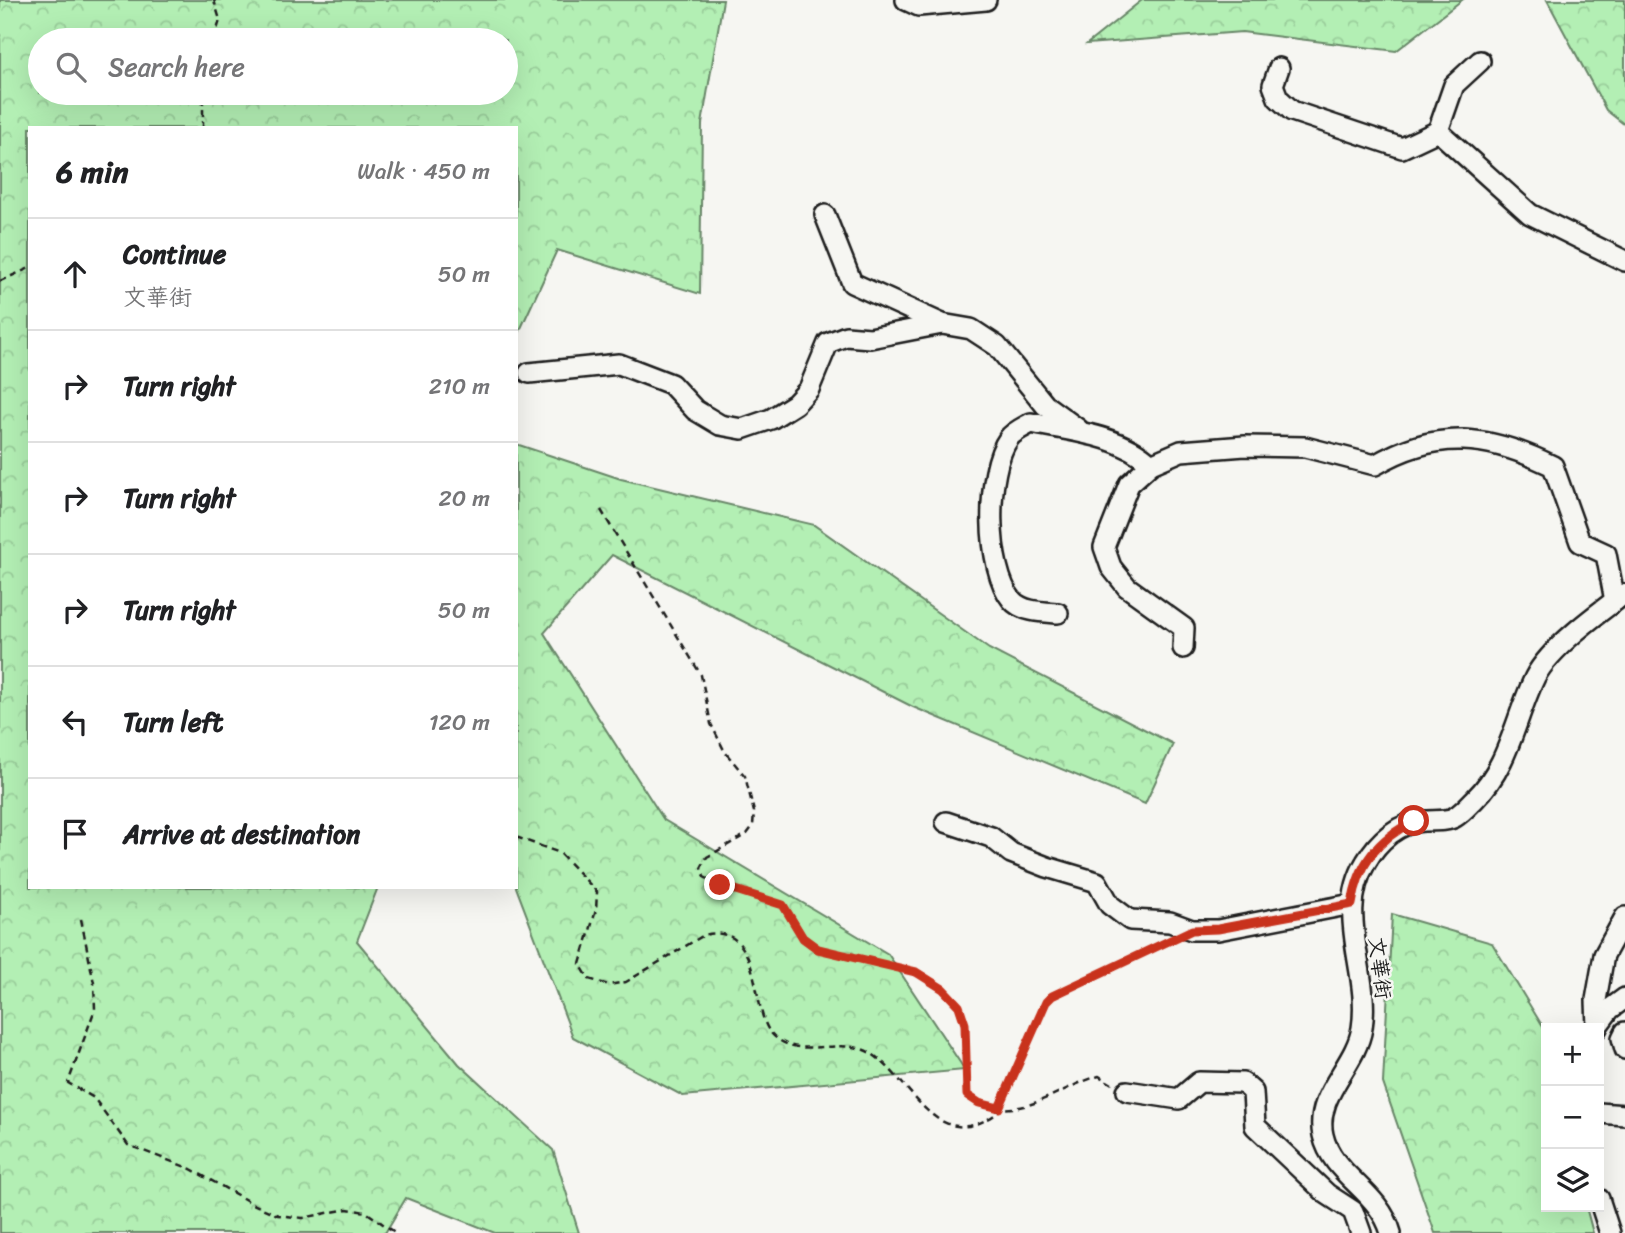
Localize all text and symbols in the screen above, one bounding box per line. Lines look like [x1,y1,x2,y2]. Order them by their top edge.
search box [28,28,518,105]
text: Search here [108,44,245,90]
icon: search [52,48,90,86]
text: 6 min [56,145,128,199]
text: Walk · 450 m [357,151,490,192]
text: Continue [123,231,226,277]
text: 50 m [438,254,490,295]
icon: ahead [56,255,94,293]
text: 文華街 [123,277,192,318]
text: Turn right [123,363,236,409]
text: 210 m [429,366,490,407]
icon: right [56,367,94,405]
text: Turn right [123,475,236,521]
text: 20 m [439,478,490,519]
icon: right [56,479,94,517]
text: Turn right [123,587,236,633]
text: 50 m [438,590,490,631]
icon: right [56,591,94,629]
text: Turn left [123,699,223,745]
text: 120 m [429,702,490,743]
icon: left [56,703,94,741]
route start [1398,805,1429,836]
text: Arrive at destination [123,811,360,857]
icon: arrive [56,815,94,853]
route end [704,869,735,900]
street label: 文華街 [1357,934,1403,1002]
map controls [1541,1023,1604,1212]
button: + [1541,1023,1604,1086]
button: − [1541,1086,1604,1149]
button: layers [1541,1149,1604,1212]

